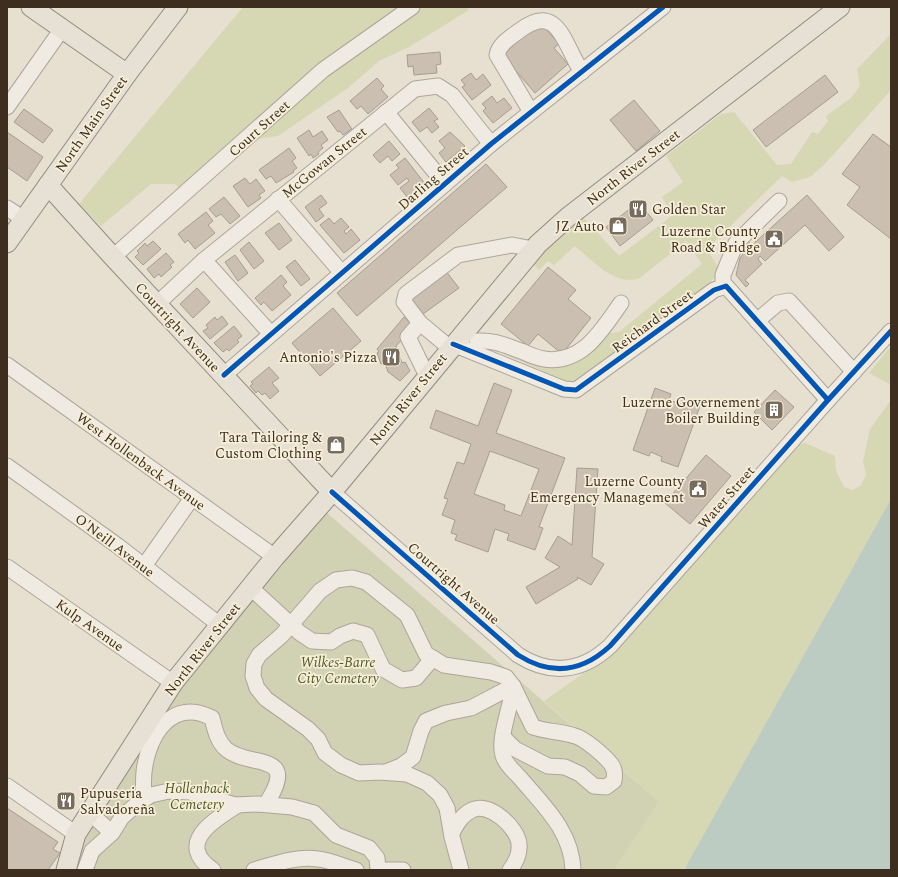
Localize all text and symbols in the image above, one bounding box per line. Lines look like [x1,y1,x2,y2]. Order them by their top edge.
street label: North Main Street [50,72,133,177]
street label: Court Street [224,95,295,162]
street label: McGowan Street [277,121,371,203]
street label: North River Street [582,124,685,211]
street label: Darling Street [393,142,473,215]
restaurant icon: Golden Star [627,198,649,220]
place label: Golden Star [652,199,726,220]
shop icon: JZ Auto [607,215,629,237]
place label: JZ Auto [555,216,604,237]
place label: Luzerne County Road & Bridge [661,221,761,258]
public building icon: Luzerne County Road & Bridge [763,228,785,250]
street label: Courtright Avenue [130,278,225,377]
street label: Reichard Street [607,285,697,358]
restaurant icon: Antonio's Pizza [380,346,402,368]
place label: Antonio's Pizza [279,347,377,368]
street label: North River Street [364,348,452,450]
place label: Luzerne Governement Boiler Building [622,392,760,429]
building icon: Luzerne Governement Boiler Building [763,399,785,421]
street label: West Hollenback Avenue [72,407,210,516]
place label: Tara Tailoring & Custom Clothing [215,427,322,464]
shop icon: Tara Tailoring & Custom Clothing [325,434,347,456]
street label: Water Street [693,461,760,534]
place label: Luzerne County Emergency Management [530,471,685,508]
public building icon: Luzerne County Emergency Management [687,478,709,500]
street label: O'Neill Avenue [70,508,159,583]
street label: Courtright Avenue [403,537,505,630]
street label: Kulp Avenue [51,594,128,657]
street label: North River Street [159,598,246,701]
park label: Wilkes-Barre City Cemetery [297,652,379,689]
park label: Hollenback Cemetery [165,778,230,815]
place label: Pupuseria Salvadoreña [80,783,155,820]
restaurant icon: Pupuseria Salvadoreña [55,790,77,812]

